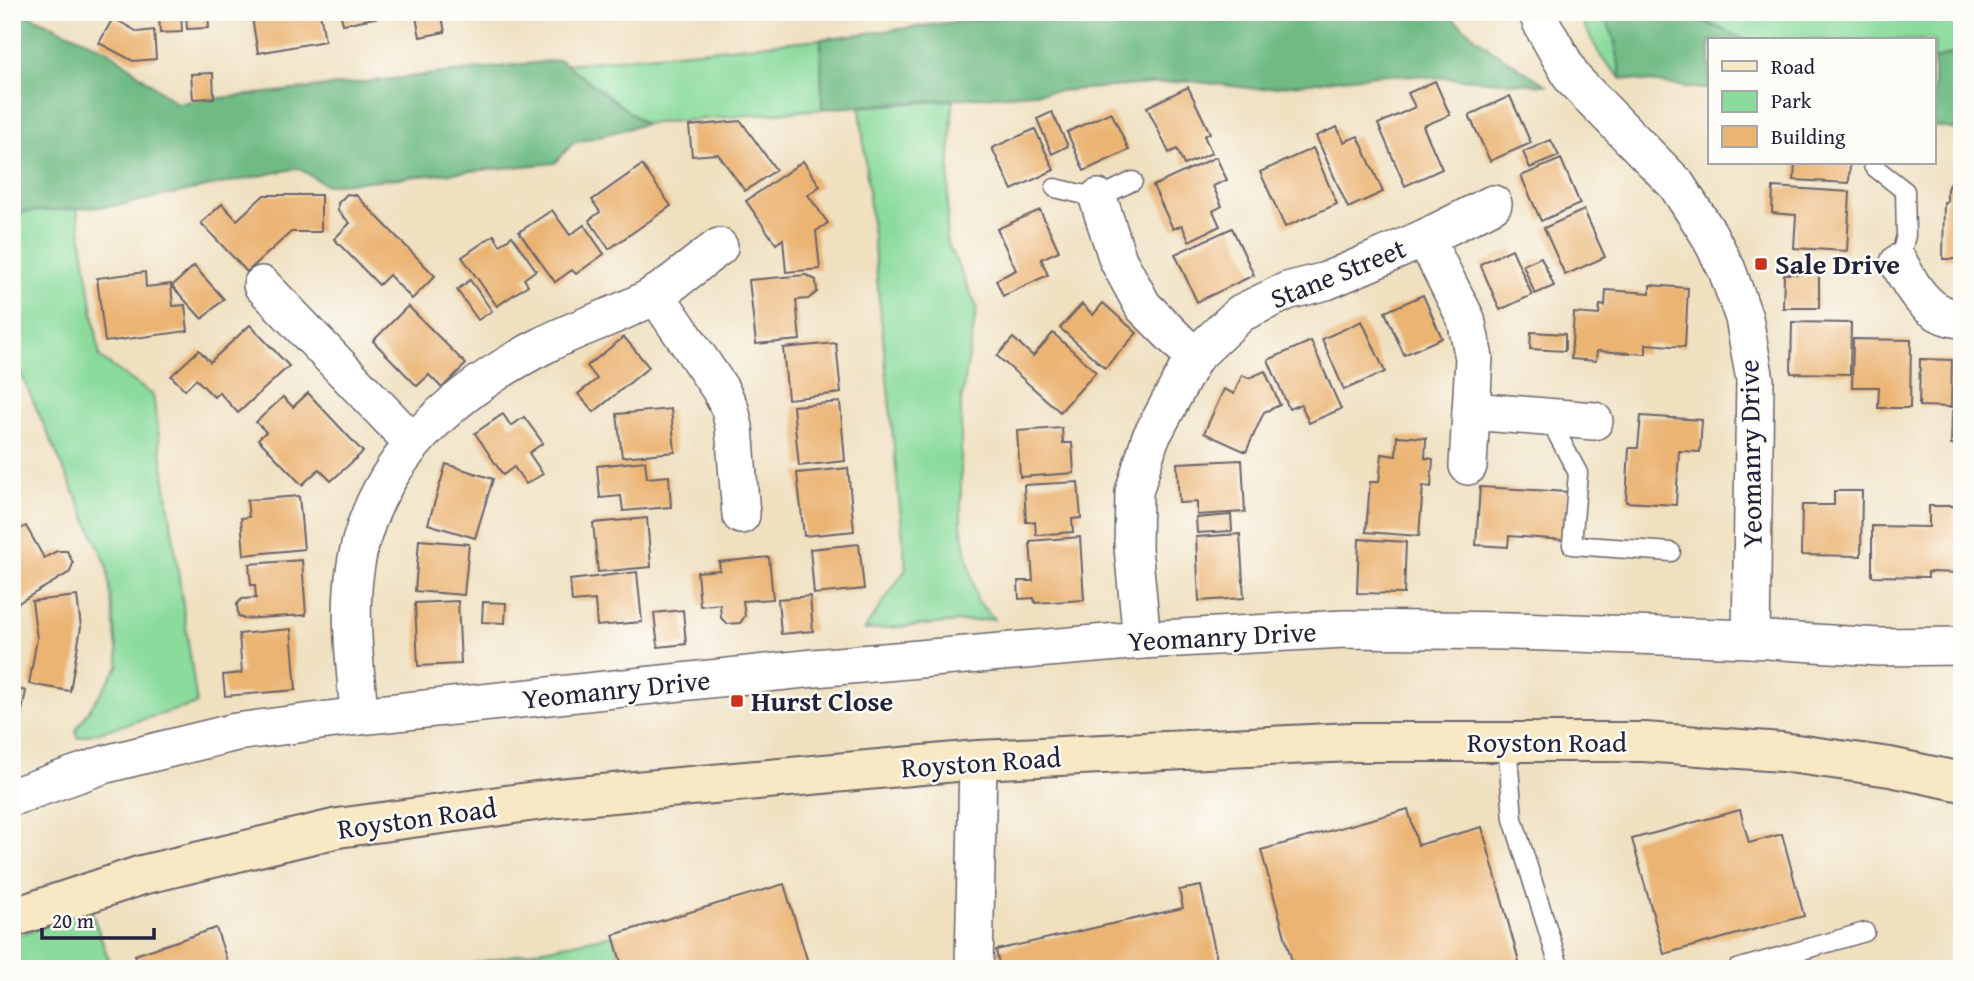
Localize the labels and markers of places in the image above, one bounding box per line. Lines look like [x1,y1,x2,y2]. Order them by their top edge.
place label: Sale Drive [1775,243,1900,284]
marker: Sale Drive [1753,256,1769,272]
place label: Hurst Close [751,680,893,721]
marker: Hurst Close [729,693,745,709]

